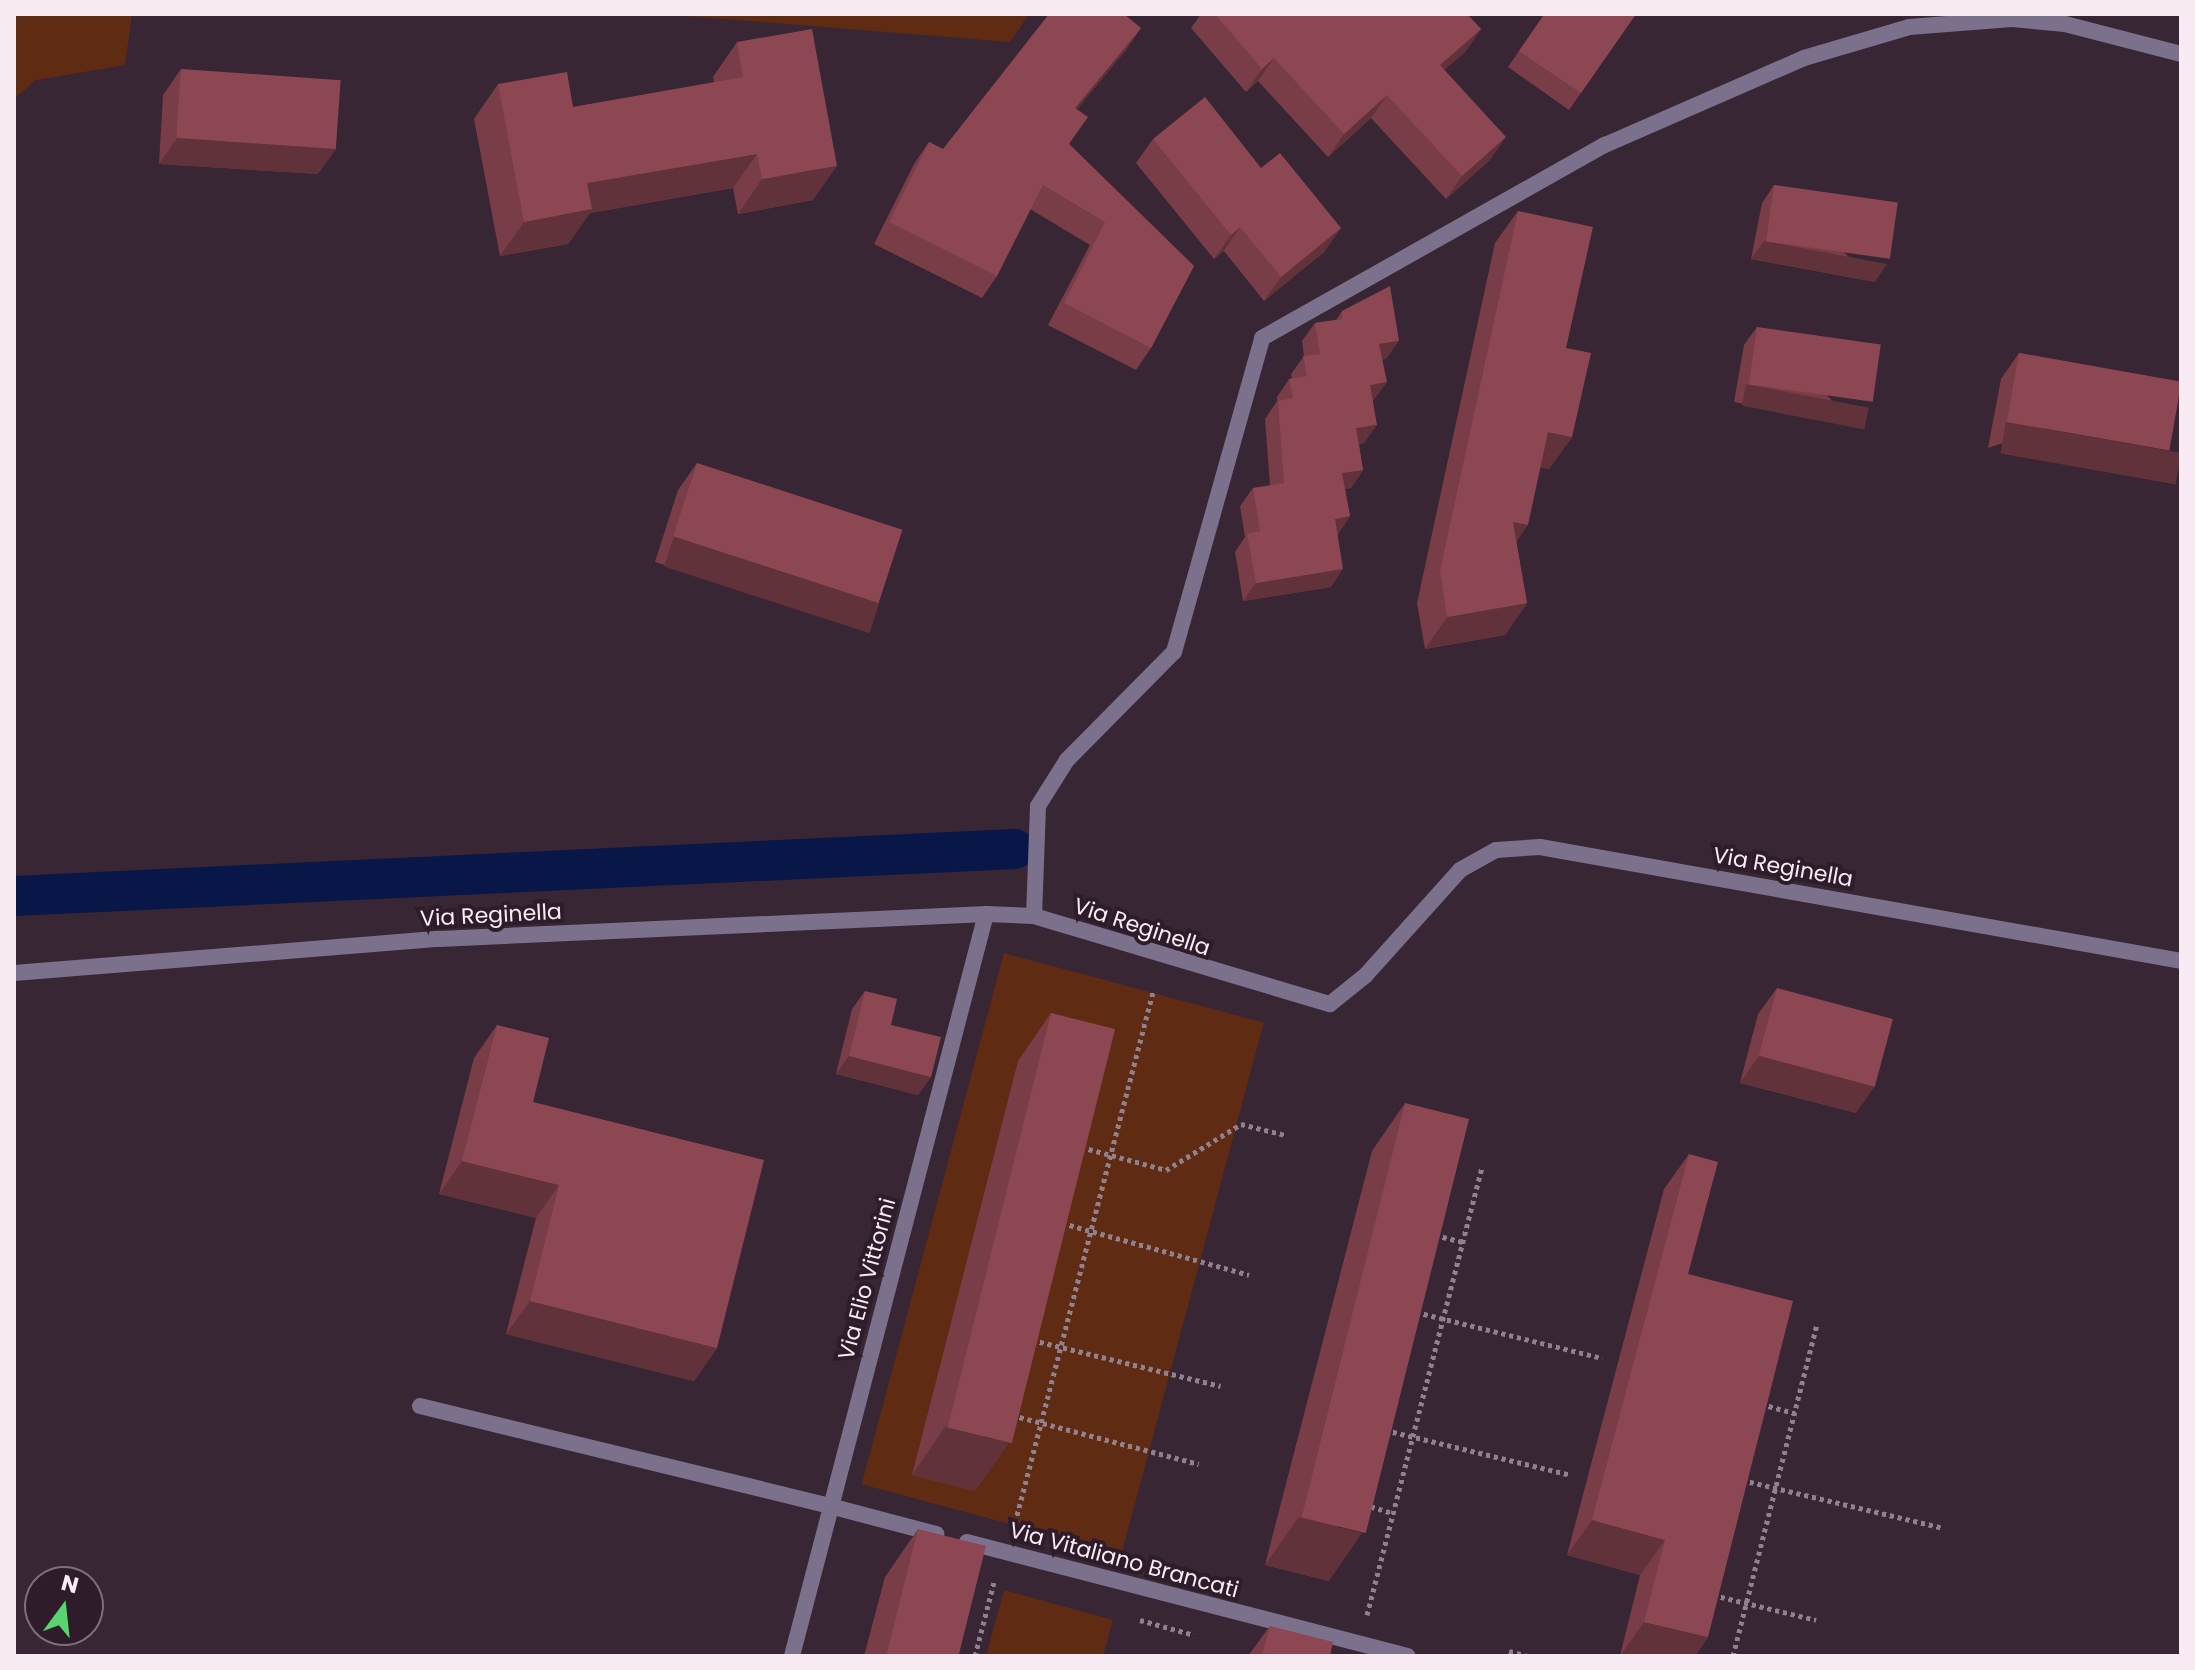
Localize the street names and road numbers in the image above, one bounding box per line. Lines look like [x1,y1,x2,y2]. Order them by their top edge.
street label: Via Reginella [1711,842,1855,892]
street label: Via Reginella [1071,893,1213,961]
street label: Via Reginella [420,898,562,932]
street label: Via Elio Vittorini [833,1195,901,1363]
street label: Via Vitaliano Brancati [1007,1517,1241,1603]

